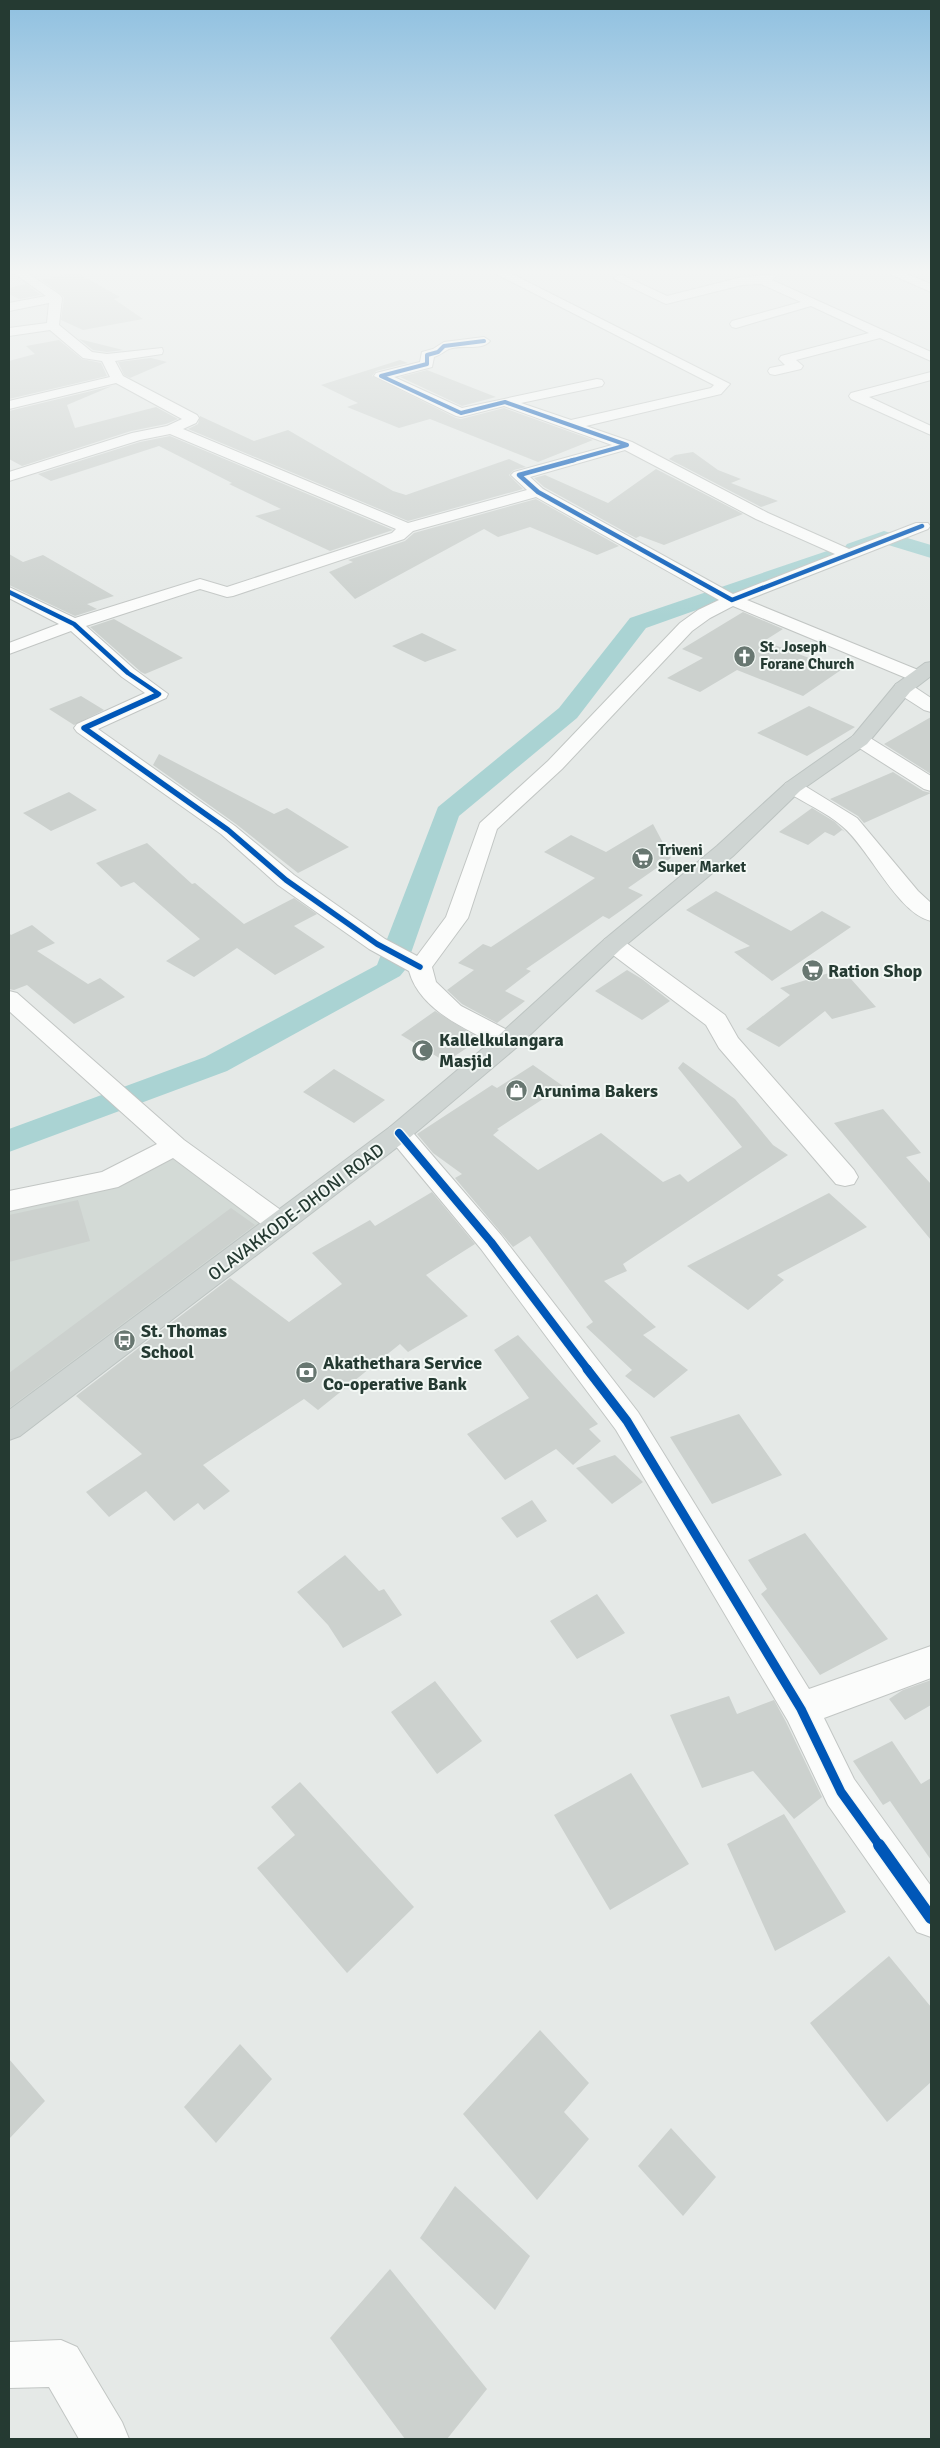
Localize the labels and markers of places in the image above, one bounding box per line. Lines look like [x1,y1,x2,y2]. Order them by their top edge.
place label: St. Joseph Forane Church [760,638,854,673]
church icon: St. Joseph Forane Church [732,644,756,668]
place label: Triveni Super Market [658,841,747,876]
supermarket icon: Triveni Super Market [630,847,654,871]
supermarket icon: Ration Shop [800,959,824,983]
place label: Ration Shop [828,960,923,982]
place label: Kallelkulangara Masjid [439,1029,564,1072]
mosque icon: Kallelkulangara Masjid [411,1038,435,1062]
shop icon: Arunima Bakers [505,1079,529,1103]
place label: Arunima Bakers [533,1080,658,1102]
place label: St. Thomas School [141,1320,227,1363]
bus stop icon: St. Thomas School [113,1329,137,1353]
place label: Akathethara Service Co-operative Bank [323,1352,482,1395]
bank icon: Akathethara Service Co-operative Bank [295,1361,319,1385]

